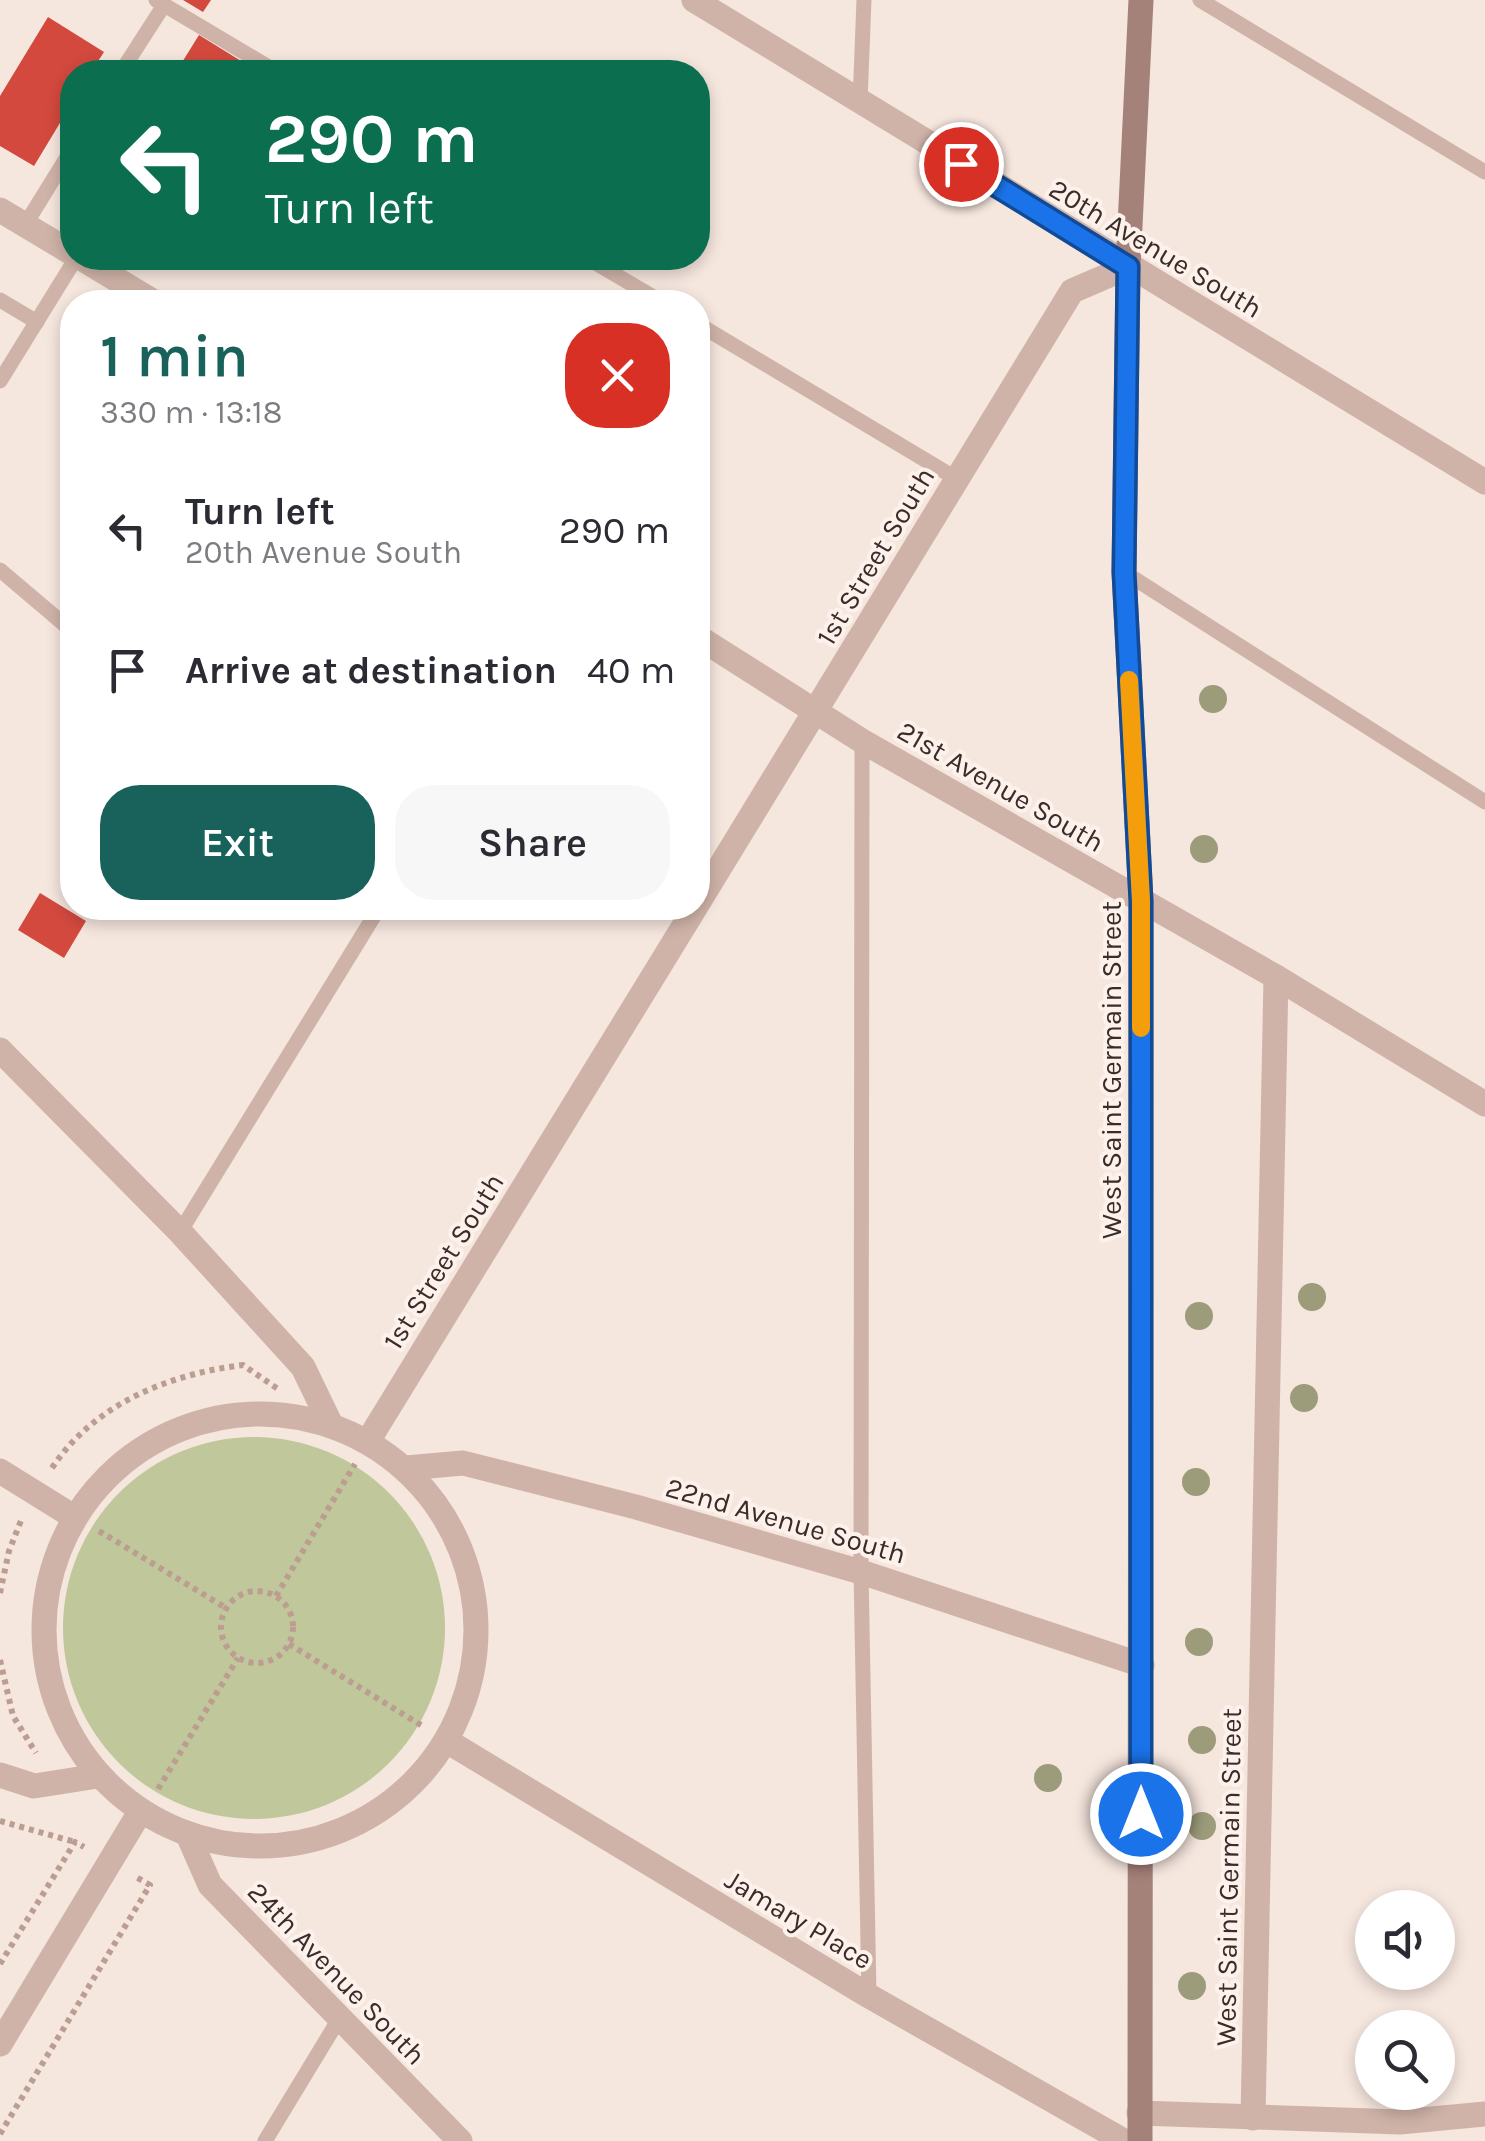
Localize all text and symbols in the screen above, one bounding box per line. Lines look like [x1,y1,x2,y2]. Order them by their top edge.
text: 290 m [265,98,478,180]
icon: left [100,100,230,230]
pin [919,122,1004,207]
icon: arrive [934,137,989,192]
street label: 20th Avenue South [1043,172,1268,325]
text: Turn left [265,182,434,234]
text: 1 min [100,321,249,391]
button: close [565,323,670,428]
text: 330 m · 13:18 [100,394,282,431]
street label: 1st Street South [809,462,941,651]
text: Turn left [185,489,335,534]
icon: left [100,503,155,558]
text: 290 m [559,508,670,553]
text: 20th Avenue South [185,534,462,571]
icon: arrive [100,643,155,698]
text: Arrive at destination [185,648,557,693]
text: 40 m [587,648,675,693]
street label: 21st Avenue South [892,714,1110,859]
button: Exit [100,785,375,900]
button: Share [395,785,670,900]
street label: West Saint Germain Street [1095,901,1128,1239]
street label: 1st Street South [376,1167,511,1355]
street label: 22nd Avenue South [662,1470,910,1571]
street label: West Saint Germain Street [1209,1708,1248,2046]
position arrow [1089,1762,1193,1866]
street label: Jamary Place [719,1863,878,1976]
street label: 24th Avenue South [241,1875,432,2072]
map controls [1355,1890,1455,2110]
button: sound [1355,1890,1455,1990]
button: search [1355,2010,1455,2110]

